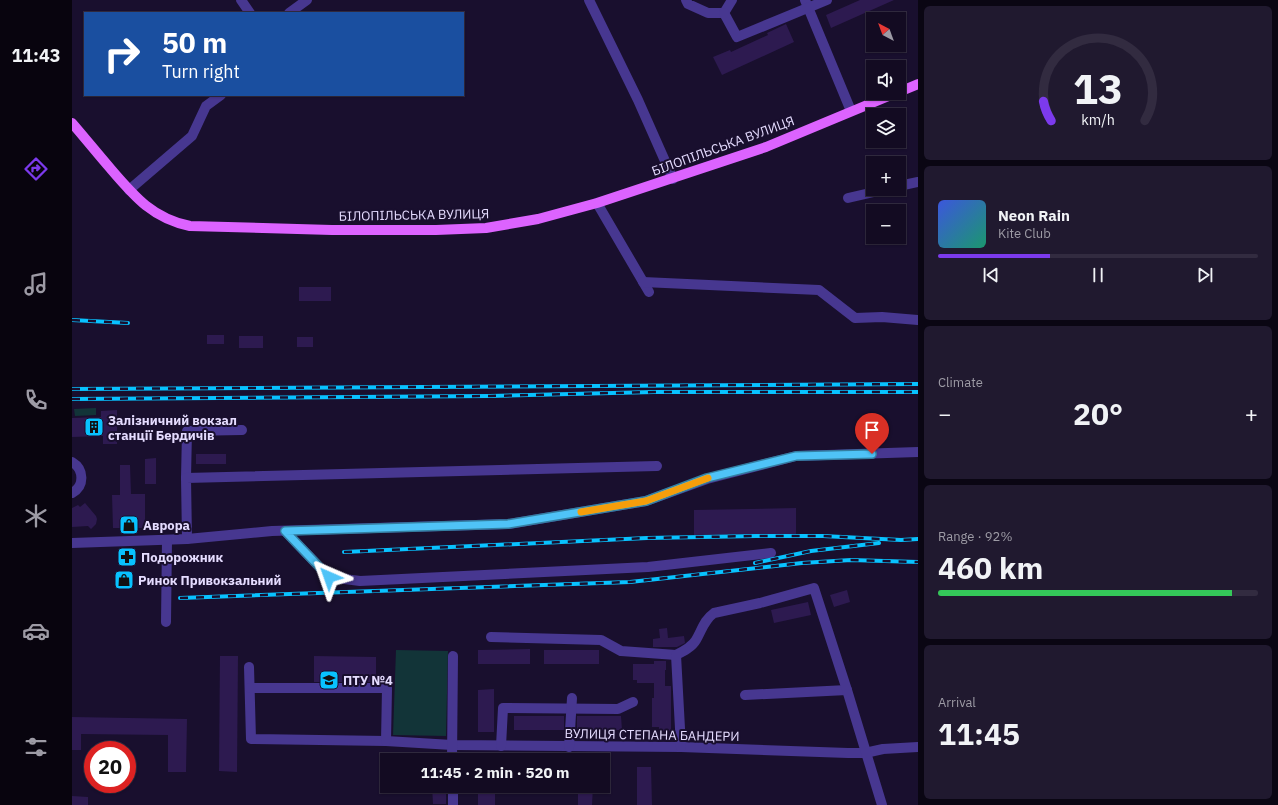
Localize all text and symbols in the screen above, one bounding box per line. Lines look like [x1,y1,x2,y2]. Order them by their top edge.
north arrow [866,12,906,52]
map controls [866,12,906,244]
text: 50 m [162,24,227,61]
icon: right [96,28,148,80]
text: 11:43 [11,44,61,67]
text: Turn right [162,60,240,83]
button: sound [866,60,906,100]
text: 13 [1073,61,1123,115]
button: layers [866,108,906,148]
text: km/h [1081,109,1115,128]
street label: БІЛОПІЛЬСЬКА ВУЛИЦЯ [649,112,797,180]
icon: directions [22,155,50,183]
button: + [866,156,906,196]
button: − [866,204,906,244]
street label: БІЛОПІЛЬСЬКА ВУЛИЦЯ [339,205,489,225]
text: Neon Rain [998,206,1070,225]
text: Kite Club [998,225,1051,242]
icon: previous [980,264,1002,286]
icon: pause [1087,264,1109,286]
icon: next [1194,264,1216,286]
icon: music [22,270,50,298]
text: Climate [938,374,983,391]
icon: phone [22,386,50,414]
text: 20° [1073,394,1123,433]
text: − [938,399,951,428]
text: + [1245,399,1258,428]
place label: Залізничний вокзал станції Бердичів [108,412,237,444]
pin [855,413,889,454]
building icon: Залізничний вокзал станції Бердичів [83,416,105,438]
icon: arrive [861,419,883,441]
icon: climate [22,502,50,530]
shop icon: Аврора [118,514,140,536]
place label: Аврора [143,517,190,534]
text: Range · 92% [938,528,1012,545]
pharmacy icon: Подорожник [116,546,138,568]
text: 460 km [938,548,1043,587]
place label: Подорожник [141,549,224,566]
position arrow [308,556,350,598]
shop icon: Ринок Привокзальний [113,569,135,591]
place label: Ринок Привокзальний [138,572,281,589]
icon: car [22,617,50,645]
school or university icon: ПТУ №4 [318,669,340,691]
place label: ПТУ №4 [343,672,393,689]
text: Arrival [938,694,976,711]
text: 11:45 [938,714,1020,753]
street label: ВУЛИЦЯ СТЕПАНА БАНДЕРИ [564,725,740,745]
icon: filters [22,733,50,761]
speed limit sign: 20 [84,741,136,793]
text: 11:45 · 2 min · 520 m [421,763,569,782]

